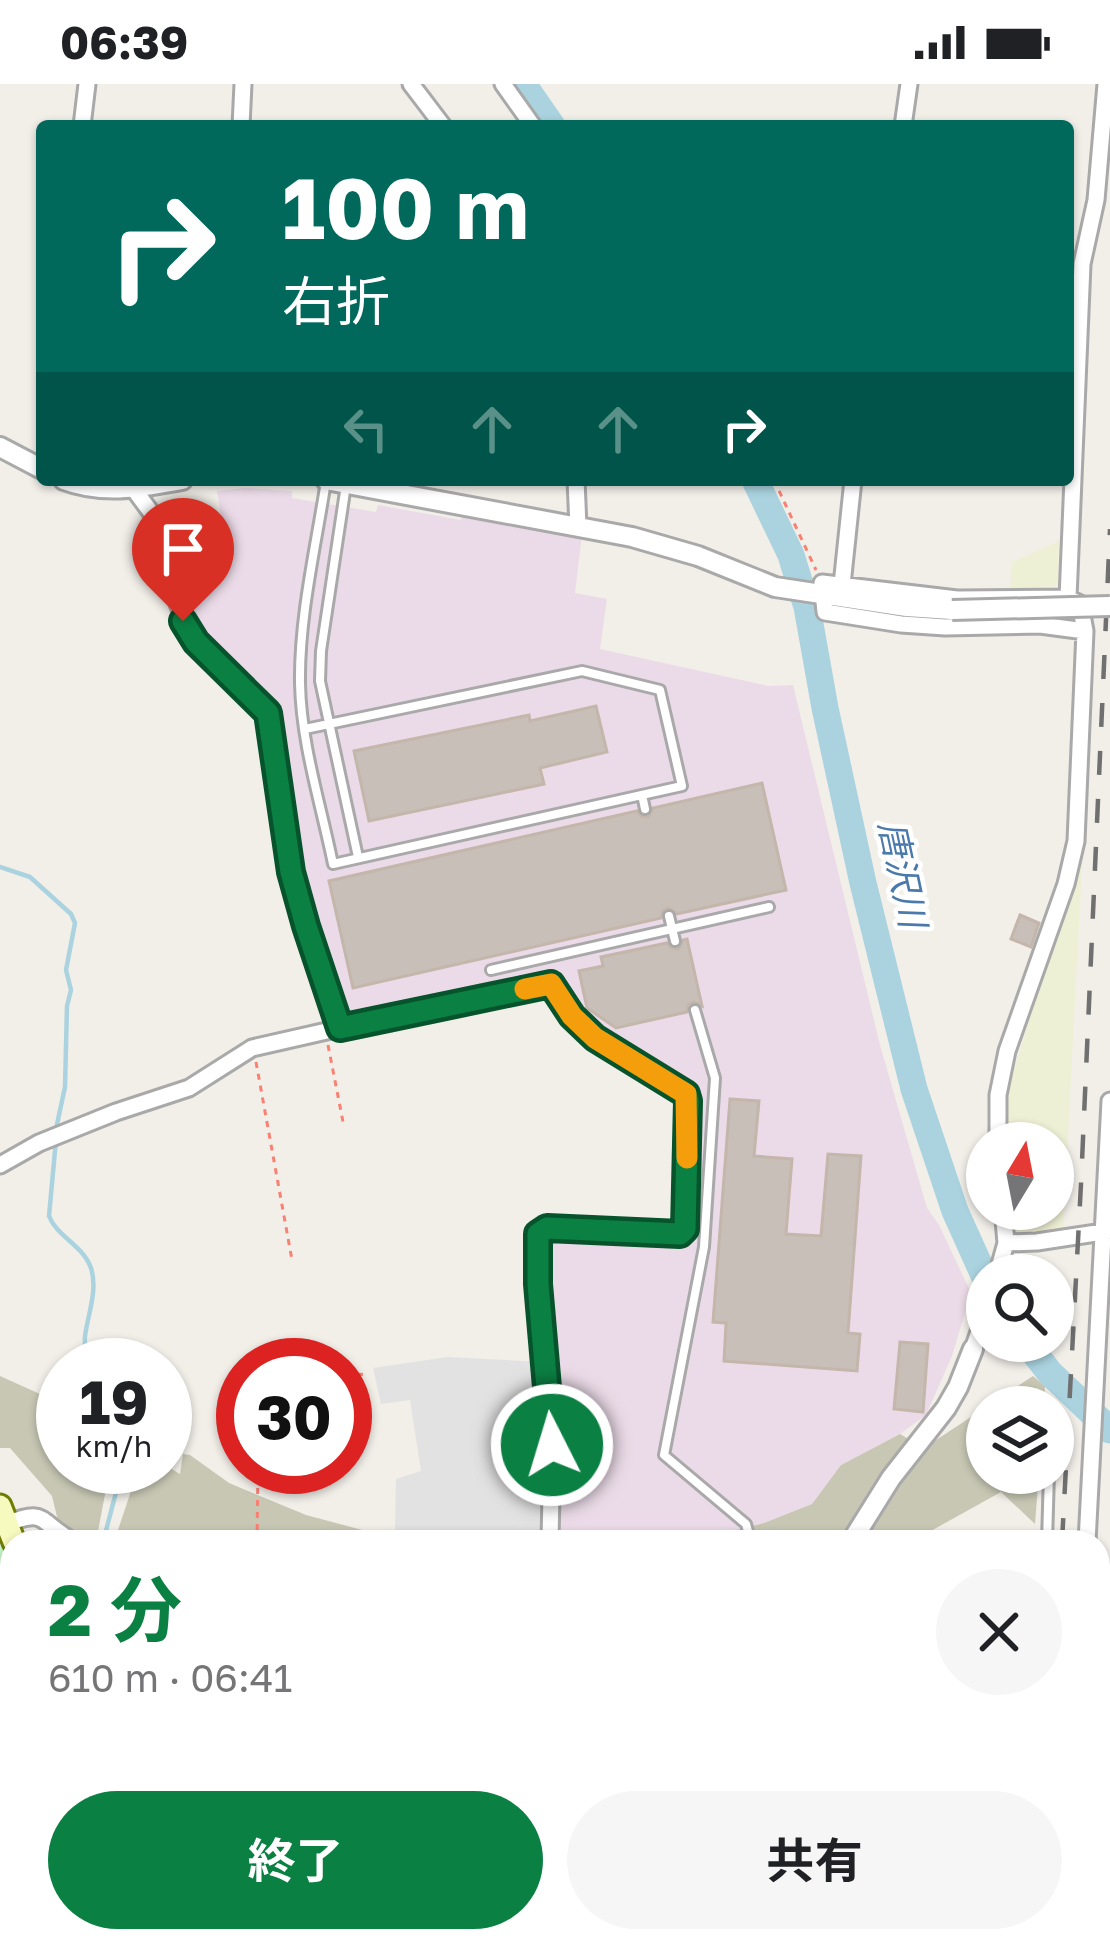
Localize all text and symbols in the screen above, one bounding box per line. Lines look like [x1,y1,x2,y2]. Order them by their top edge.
text: 06:39 [60,15,188,69]
text: 100 m [282,157,529,257]
icon: right [84,168,240,324]
text: 右折 [282,268,390,333]
icon: left [333,396,399,462]
icon: ahead [459,396,525,462]
icon: ahead [585,396,651,462]
icon: right [711,396,777,462]
pin [132,498,234,621]
icon: arrive [150,516,216,582]
water label: 唐沢川 [871,817,937,935]
north arrow [966,1122,1074,1230]
map controls [966,1122,1074,1494]
button: search [966,1254,1074,1362]
speed limit sign: 30 [216,1338,372,1494]
text: 19 [79,1365,148,1437]
position arrow [489,1382,615,1508]
button: layers [966,1386,1074,1494]
text: km/h [76,1428,152,1464]
text: 2 分 [48,1565,182,1652]
button: close [936,1569,1062,1695]
text: 610 m · 06:41 [48,1654,292,1701]
button: 終了 [48,1791,543,1929]
button: 共有 [567,1791,1062,1929]

